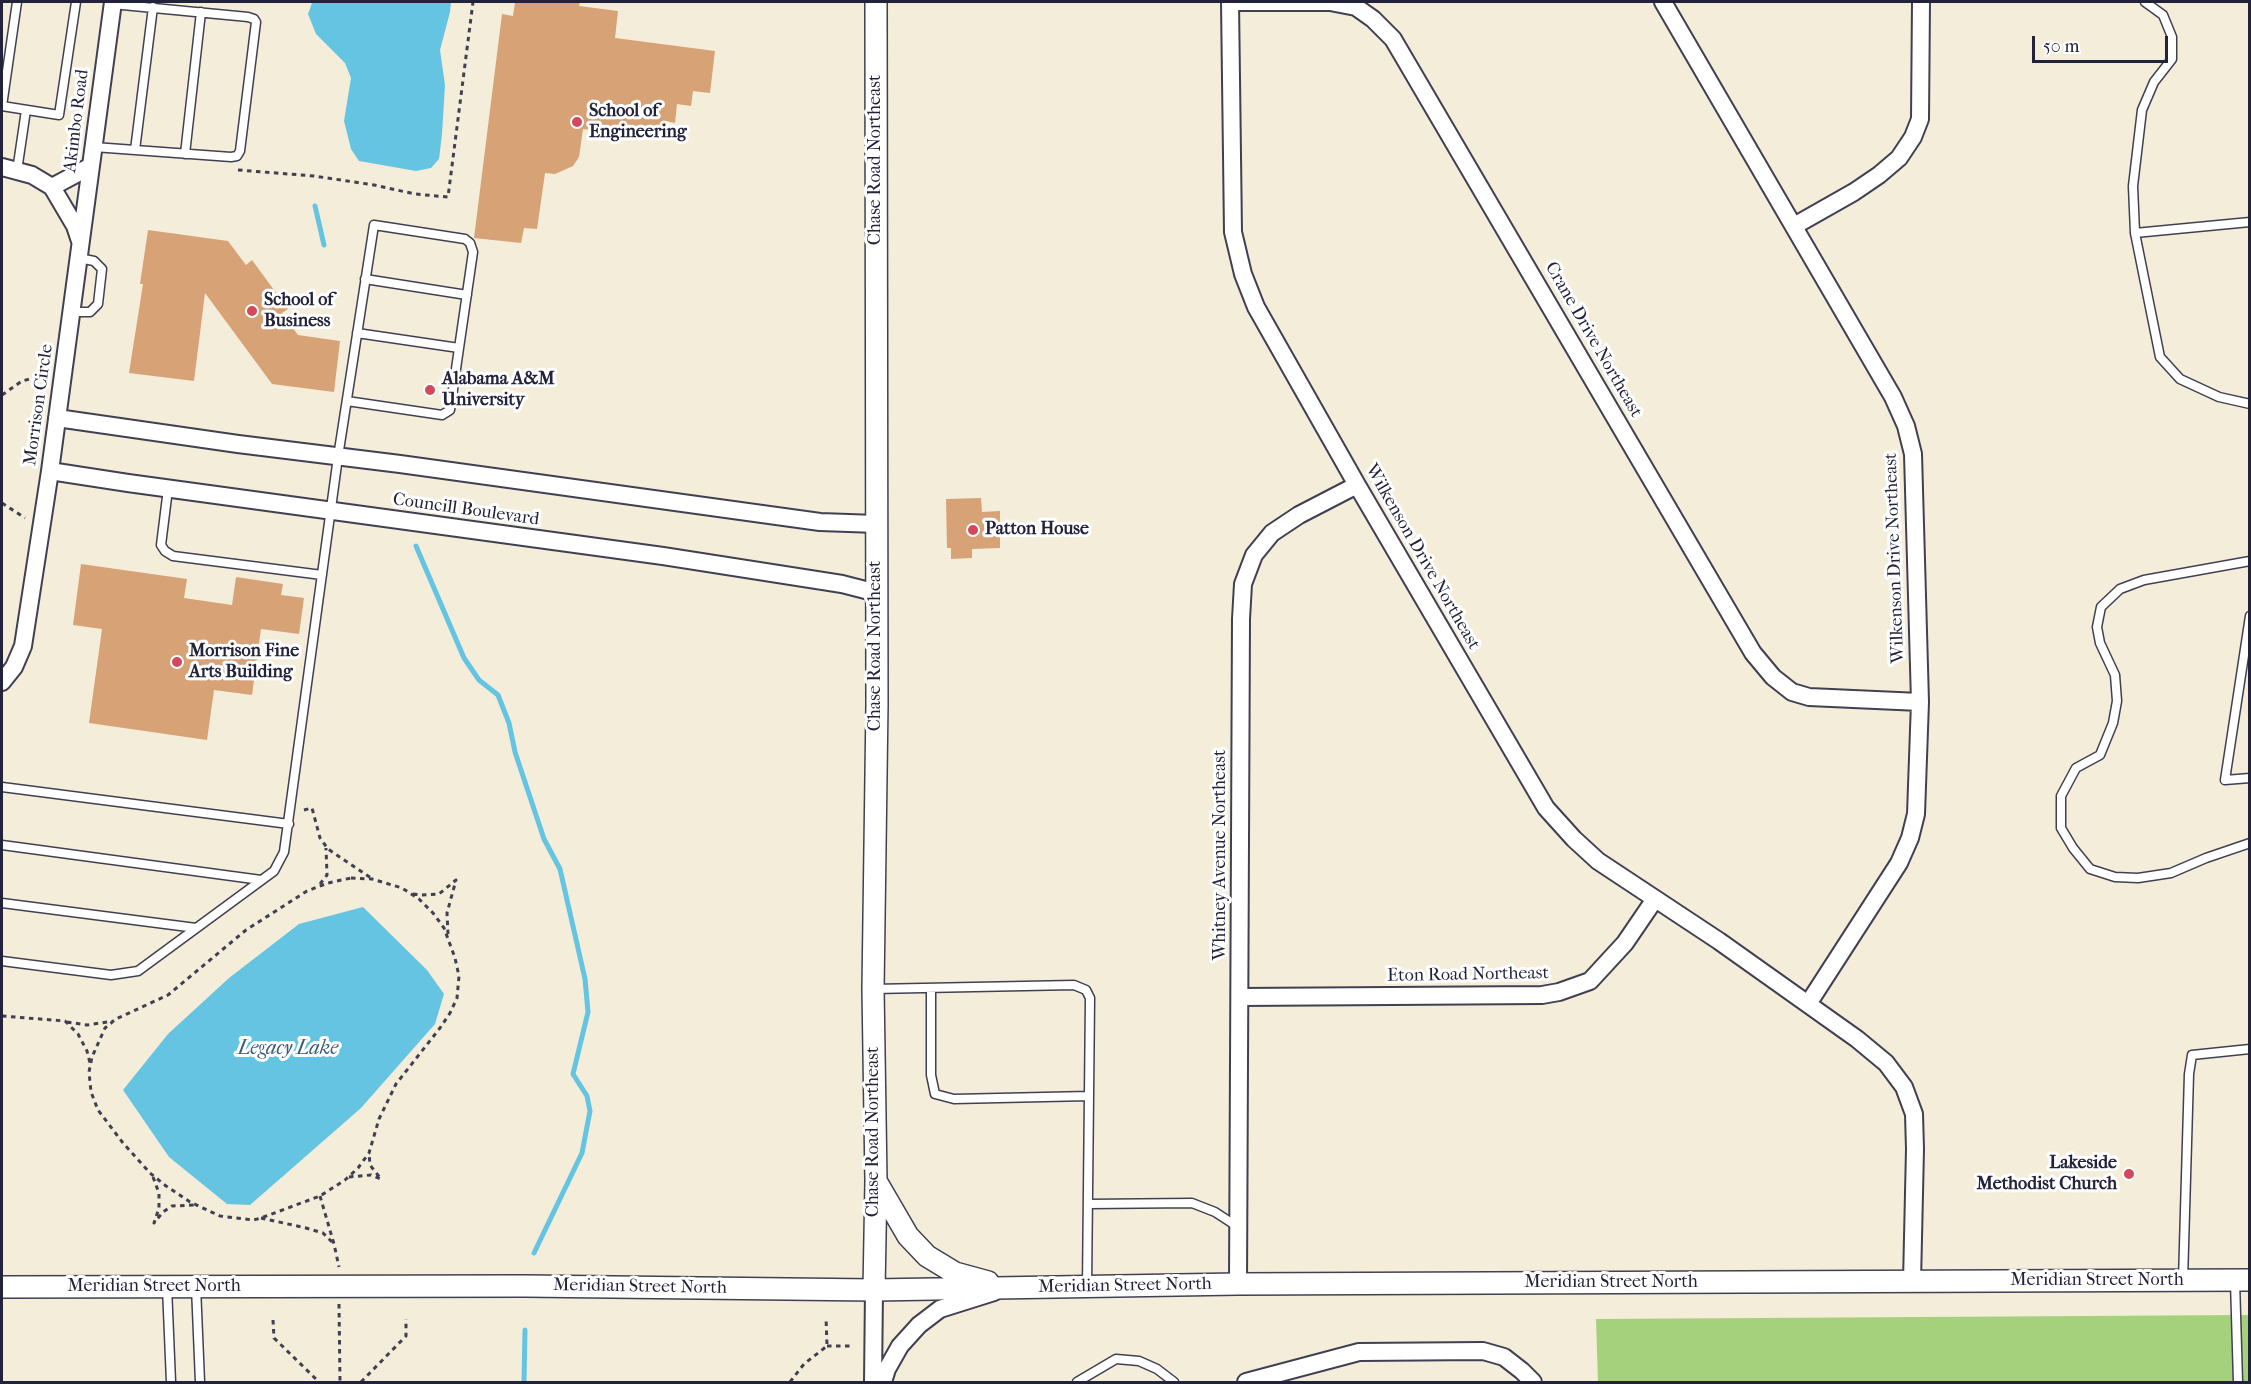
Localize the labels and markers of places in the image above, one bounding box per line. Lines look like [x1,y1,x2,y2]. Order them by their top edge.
place label: School of Engineering [589,101,687,144]
marker: School of Engineering [570,115,584,129]
place label: School of Business [264,290,333,332]
marker: School of Business [245,304,259,318]
place label: Alabama A&M University [442,369,555,412]
marker: Alabama A&M University [423,383,437,397]
place label: Patton House [985,519,1089,541]
marker: Patton House [966,523,980,537]
place label: Morrison Fine Arts Building [189,641,299,684]
marker: Morrison Fine Arts Building [170,655,184,669]
place label: Lakeside Methodist Church [1976,1153,2117,1196]
marker: Lakeside Methodist Church [2122,1167,2136,1181]

